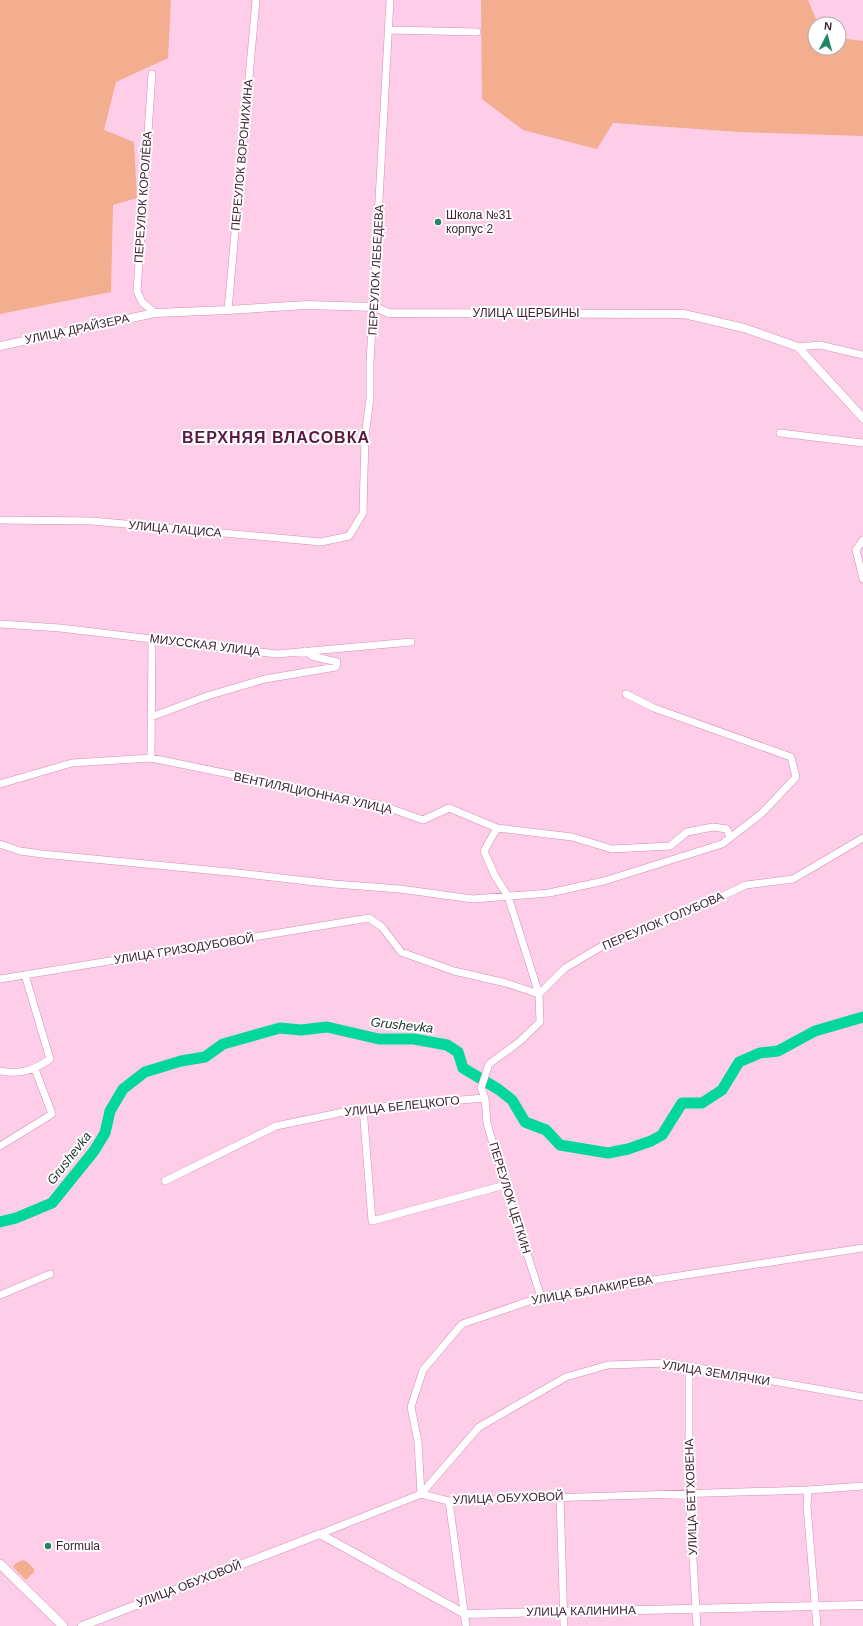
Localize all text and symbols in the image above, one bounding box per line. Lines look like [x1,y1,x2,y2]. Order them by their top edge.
north arrow [807,16,847,56]
text: N [823,20,833,32]
street label: ПЕРЕУЛОК ВОРОНИХИНА [228,79,256,231]
street label: ПЕРЕУЛОК КОРОЛЁВА [131,131,155,263]
street label: ПЕРЕУЛОК ЛЕБЕДЕВА [366,204,386,336]
place label: Школа №31 корпус 2 [446,208,512,236]
marker: Школа №31 корпус 2 [433,217,443,227]
street label: УЛИЦА ЩЕРБИНЫ [473,306,580,320]
street label: УЛИЦА ДРАЙЗЕРА [23,310,130,347]
district label: ВЕРХНЯЯ ВЛАСОВКА [182,429,370,446]
street label: УЛИЦА ЛАЦИСА [128,518,222,540]
street label: МИУССКАЯ УЛИЦА [149,631,261,659]
street label: ВЕНТИЛЯЦИОННАЯ УЛИЦА [232,769,394,817]
street label: ПЕРЕУЛОК ГОЛУБОВА [600,889,726,953]
street label: УЛИЦА ГРИЗОДУБОВОЙ [113,930,255,967]
water label: Grushevka [370,1014,434,1036]
street label: УЛИЦА БЕЛЕЦКОГО [344,1093,460,1119]
water label: Grushevka [44,1129,94,1187]
street label: ПЕРЕУЛОК ЦЕТКИН [486,1141,534,1255]
street label: УЛИЦА БАЛАКИРЕВА [530,1272,654,1308]
street label: УЛИЦА ЗЕМЛЯЧКИ [661,1358,771,1388]
street label: УЛИЦА БЕТХОВЕНА [682,1438,700,1556]
street label: УЛИЦА ОБУХОВОЙ [452,1488,564,1507]
place label: Formula [56,1539,100,1553]
marker: Formula [43,1541,53,1551]
street label: УЛИЦА ОБУХОВОЙ [134,1557,243,1610]
street label: УЛИЦА КАЛИНИНА [526,1603,636,1619]

